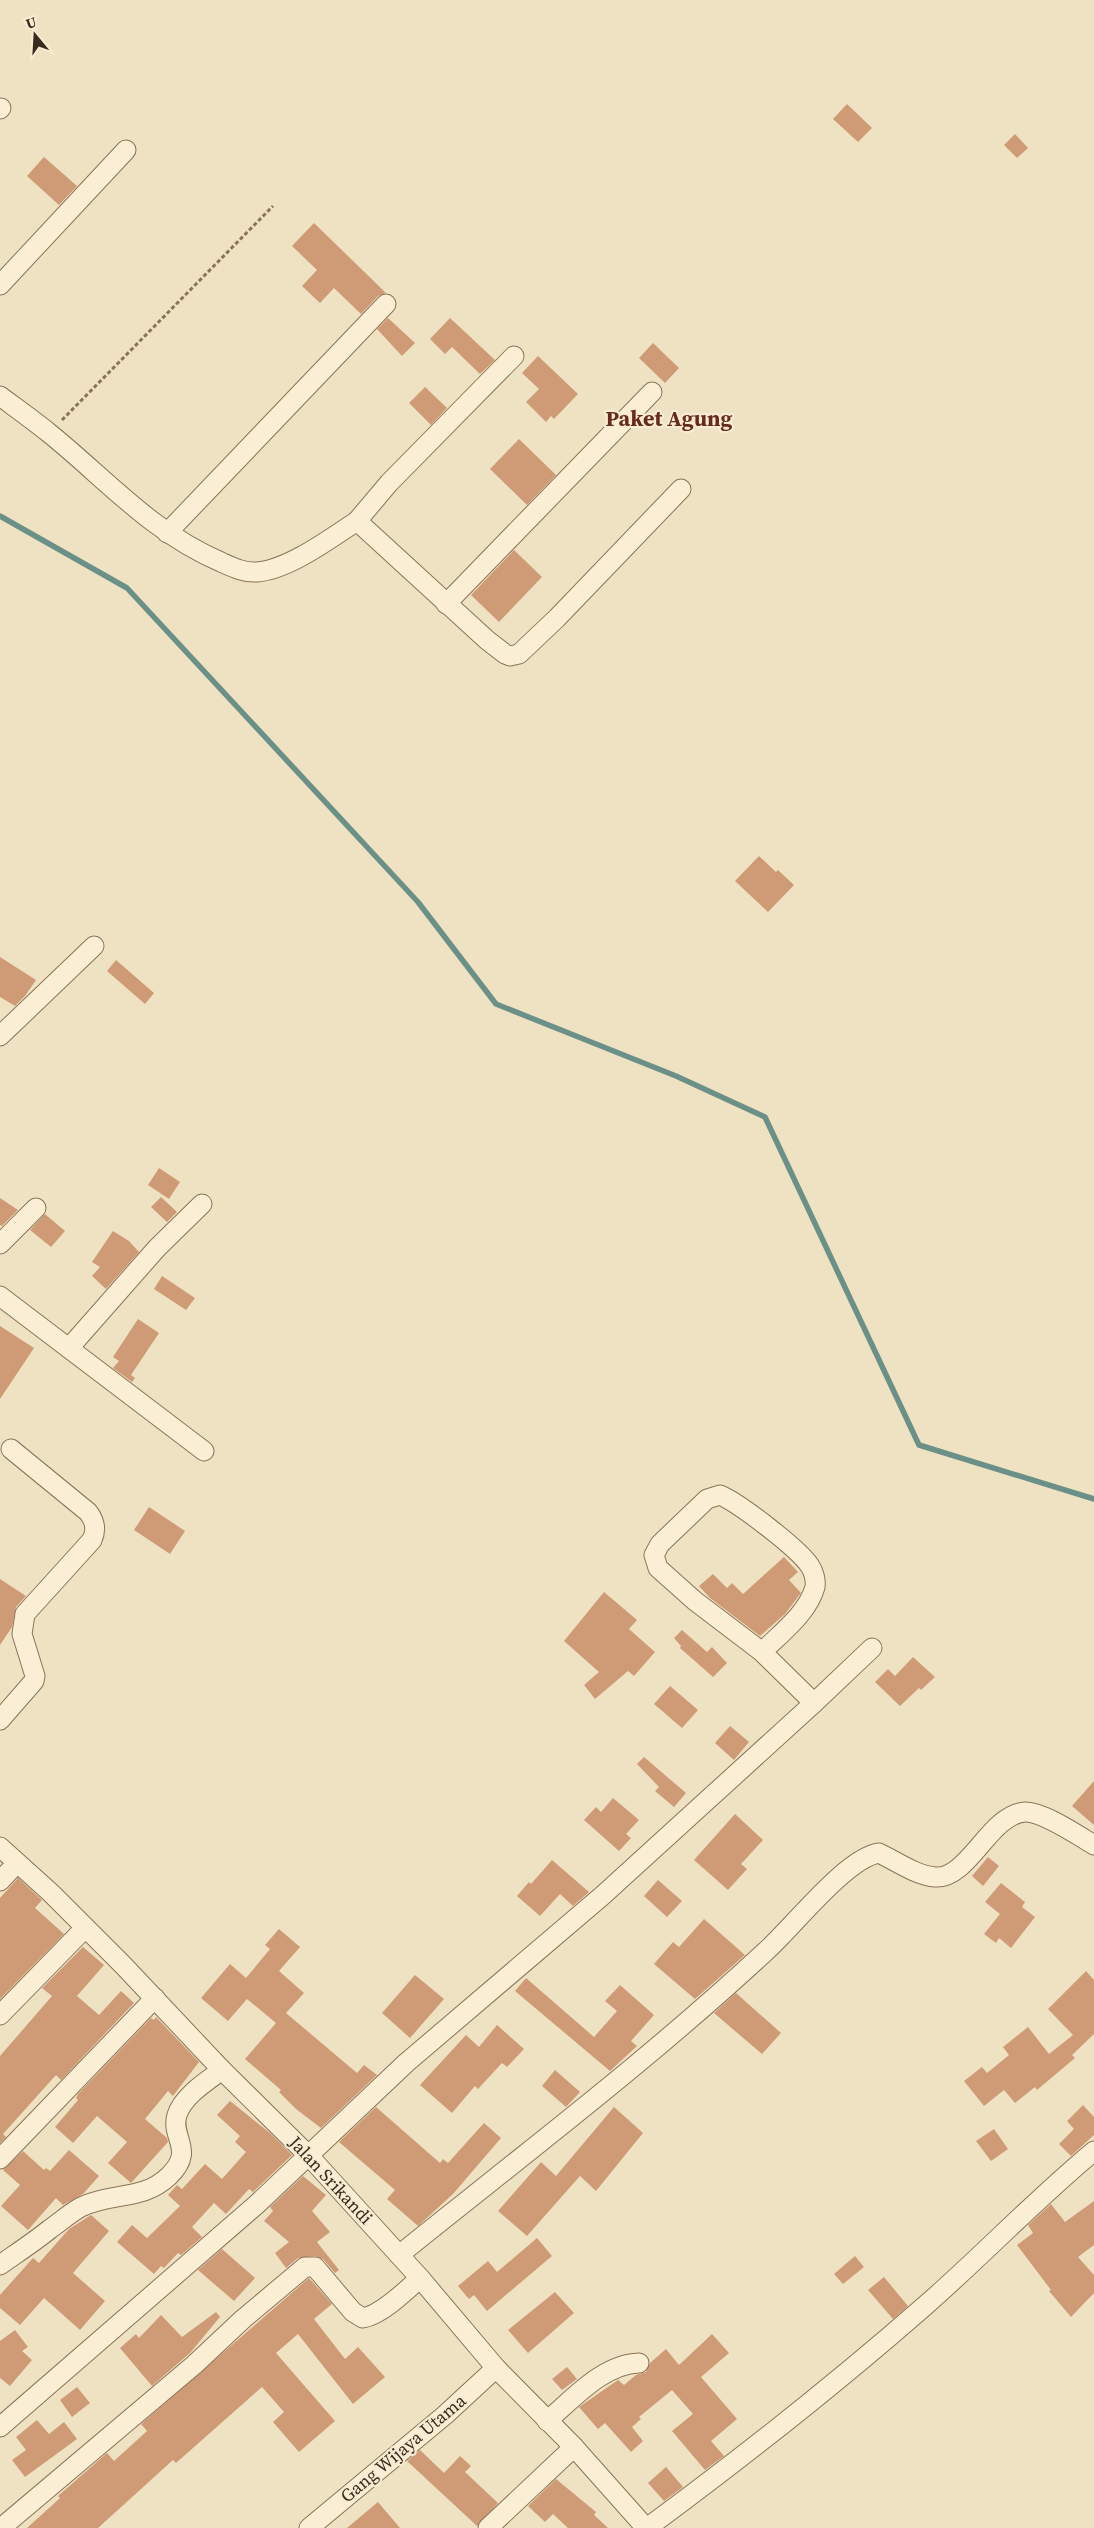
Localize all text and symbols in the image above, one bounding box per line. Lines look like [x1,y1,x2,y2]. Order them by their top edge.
north arrow [10,10,60,60]
text: U [23,12,39,34]
district label: Paket Agung [605,403,733,433]
street label: Jalan Srikandi [283,2130,378,2230]
street label: Gang Wijaya Utama [335,2387,472,2508]

